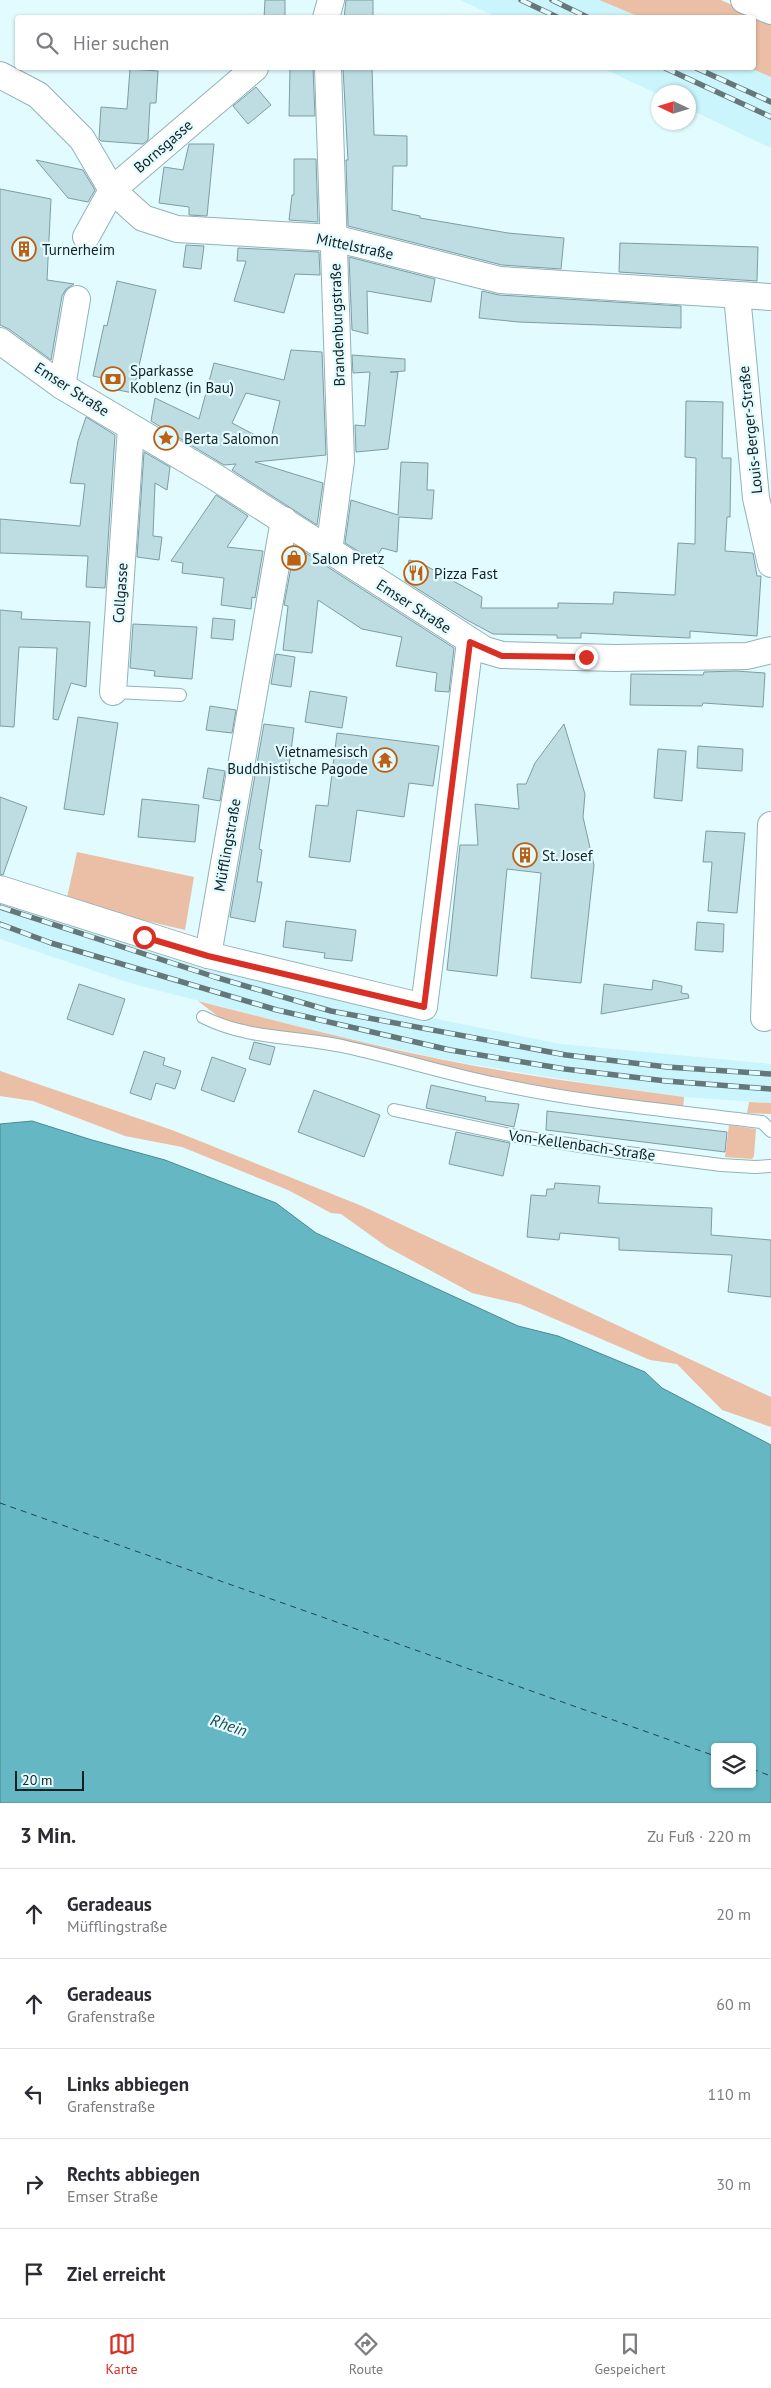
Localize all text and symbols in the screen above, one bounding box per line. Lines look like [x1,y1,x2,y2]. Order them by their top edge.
search box [15,15,756,70]
icon: search [33,29,61,57]
text: Hier suchen [73,31,169,55]
north arrow [651,85,696,130]
street label: Bornsgasse [130,115,196,177]
street label: Mittelstraße [315,229,395,263]
building icon: Turnerheim [11,236,37,262]
place label: Turnerheim [42,240,115,259]
street label: Brandenburgstraße [325,263,349,387]
street label: Emser Straße [31,358,113,420]
place label: Sparkasse Koblenz (in Bau) [130,361,234,397]
street label: Louis-Berger-Straße [734,365,766,495]
bank icon: Sparkasse Koblenz (in Bau) [100,366,126,392]
place icon: Berta Salomon [153,425,179,451]
place label: Berta Salomon [184,429,279,448]
shop icon: Salon Pretz [281,545,307,571]
place label: Salon Pretz [312,549,384,568]
restaurant icon: Pizza Fast [403,560,429,586]
street label: Collgasse [108,562,132,624]
place label: Pizza Fast [434,564,498,583]
street label: Emser Straße [373,575,455,637]
route end [575,646,598,669]
place label: Vietnamesisch Buddhistische Pagode [227,742,368,778]
temple icon: Vietnamesisch Buddhistische Pagode [372,747,398,773]
street label: Müfflingstraße [209,797,245,893]
building icon: St. Josef [512,842,538,868]
place label: St. Josef [542,846,594,865]
route start [133,926,156,949]
street label: Von-Kellenbach-Straße [506,1125,657,1165]
water label: Rhein [208,1709,250,1741]
map controls [711,1743,756,1788]
button: layers [711,1743,756,1788]
scale bar [15,1768,84,1791]
text: 20 m [22,1771,52,1789]
text: 3 Min. [20,1822,76,1849]
text: Zu Fuß · 220 m [647,1826,751,1846]
text: Geradeaus [67,1892,152,1916]
icon: ahead [20,1900,48,1928]
text: 20 m [716,1904,751,1924]
text: Müfflingstraße [67,1916,167,1936]
text: Geradeaus [67,1982,152,2006]
icon: ahead [20,1990,48,2018]
text: 60 m [716,1994,751,2014]
text: Grafenstraße [67,2006,155,2026]
text: Links abbiegen [67,2072,189,2096]
icon: left [20,2080,48,2108]
text: 110 m [708,2084,751,2104]
text: Grafenstraße [67,2096,155,2116]
text: Rechts abbiegen [67,2162,200,2186]
icon: right [20,2170,48,2198]
text: 30 m [716,2174,751,2194]
text: Emser Straße [67,2186,158,2206]
icon: arrive [20,2260,48,2288]
text: Ziel erreicht [67,2262,165,2286]
tab: Karte [106,2330,138,2378]
tab: Route [349,2330,383,2378]
tab: Gespeichert [594,2330,665,2378]

